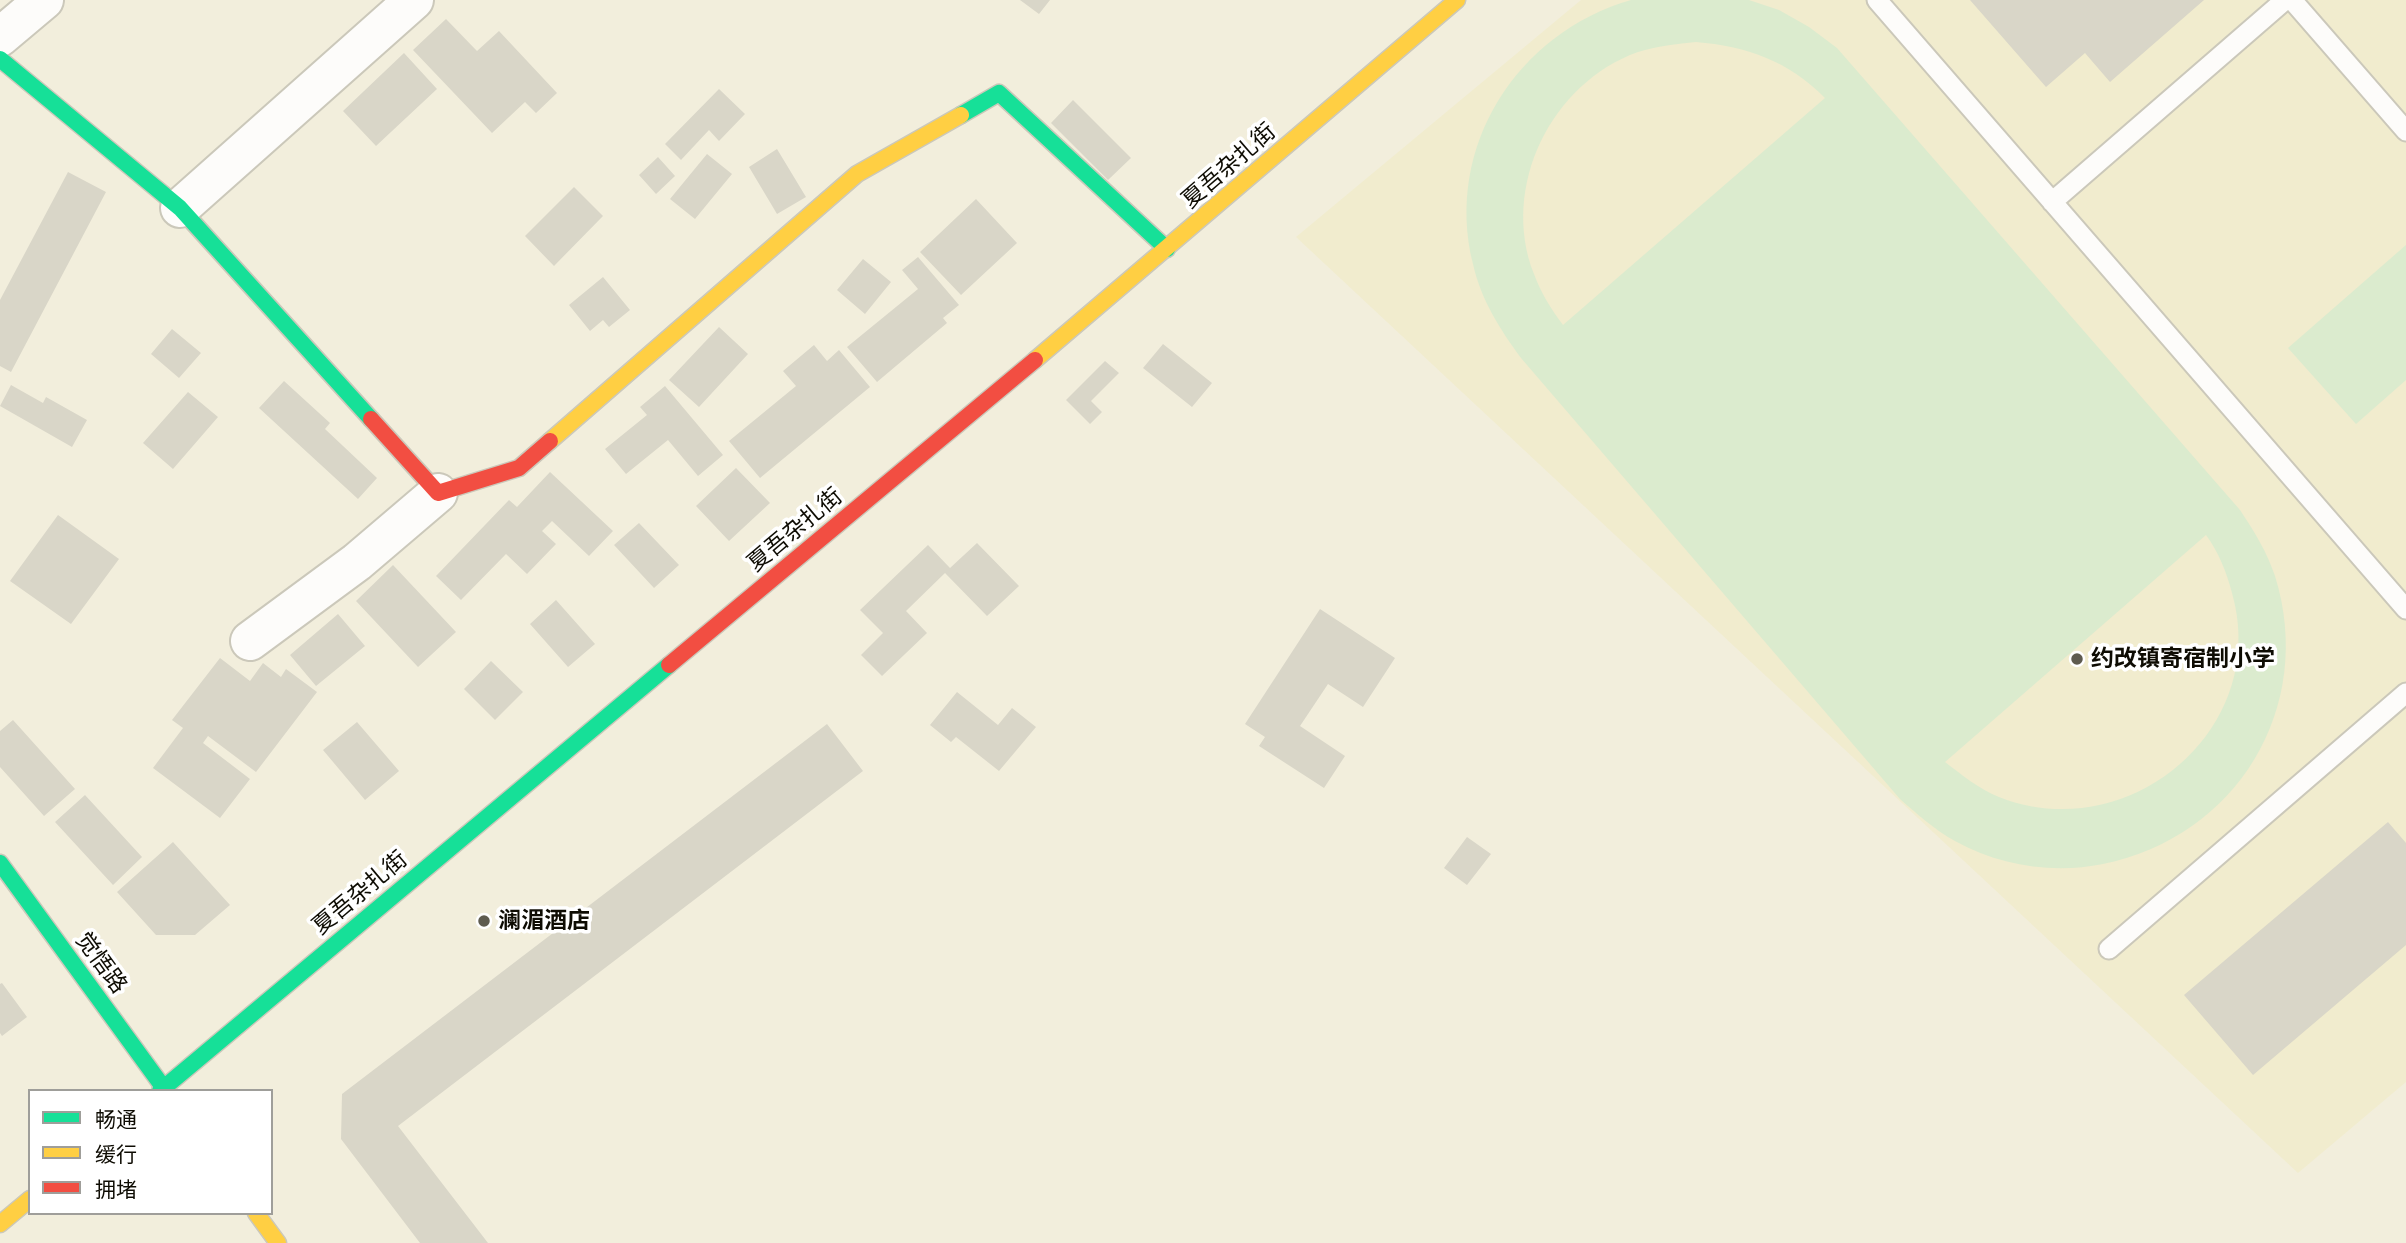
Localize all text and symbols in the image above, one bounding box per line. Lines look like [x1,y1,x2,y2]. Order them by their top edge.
street label: 夏吾杂扎街 [1177,118,1281,214]
street label: 夏吾杂扎街 [742,482,848,578]
place label: 约改镇寄宿制小学 [2091,645,2275,673]
marker: 约改镇寄宿制小学 [2069,651,2085,667]
street label: 夏吾杂扎街 [307,845,413,941]
place label: 澜湄酒店 [498,907,590,935]
marker: 澜湄酒店 [476,913,492,929]
street label: 觉悟路 [70,927,132,999]
legend [28,1089,273,1215]
text: 畅通 [95,1107,137,1132]
text: 缓行 [95,1142,137,1167]
text: 拥堵 [95,1177,137,1202]

